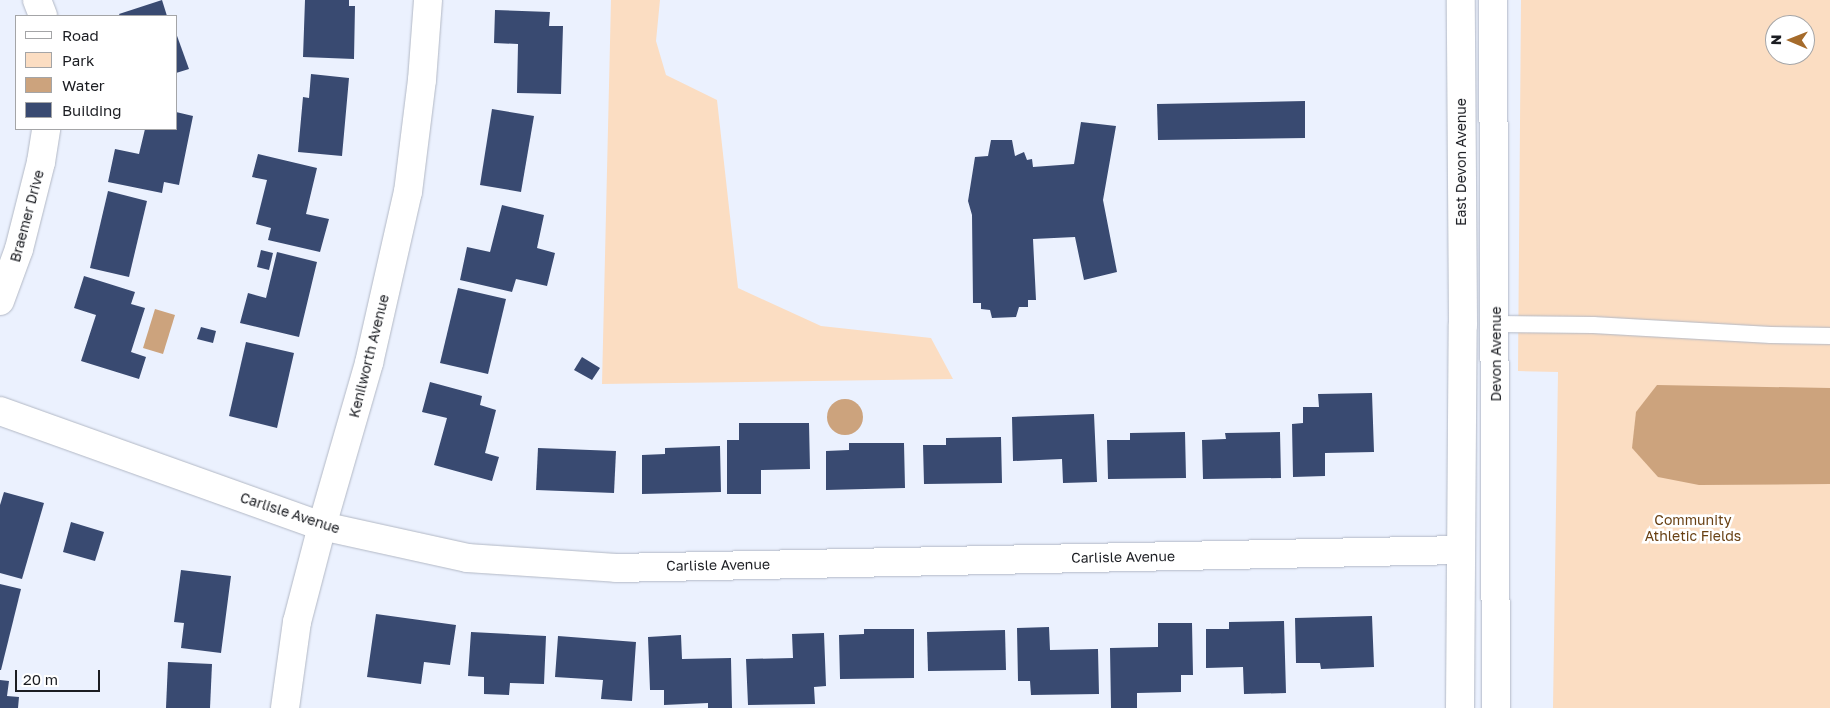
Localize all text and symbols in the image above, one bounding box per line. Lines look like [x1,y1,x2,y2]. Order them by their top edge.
legend [15,15,178,130]
north arrow [1765,15,1815,65]
text: Road [62,26,99,44]
text: N [1767,34,1784,45]
text: Park [62,51,94,69]
text: Water [62,76,105,94]
street label: East Devon Avenue [1453,98,1469,226]
text: Building [62,101,122,119]
street label: Braemer Drive [7,168,47,264]
street label: Kenilworth Avenue [346,293,392,419]
street label: Devon Avenue [1488,306,1504,402]
street label: Carlisle Avenue [238,489,342,537]
park label: Community Athletic Fields [1645,512,1741,544]
street label: Carlisle Avenue [1071,548,1175,566]
street label: Carlisle Avenue [666,556,770,574]
scale bar [18,660,102,692]
text: 20 m [23,670,58,688]

